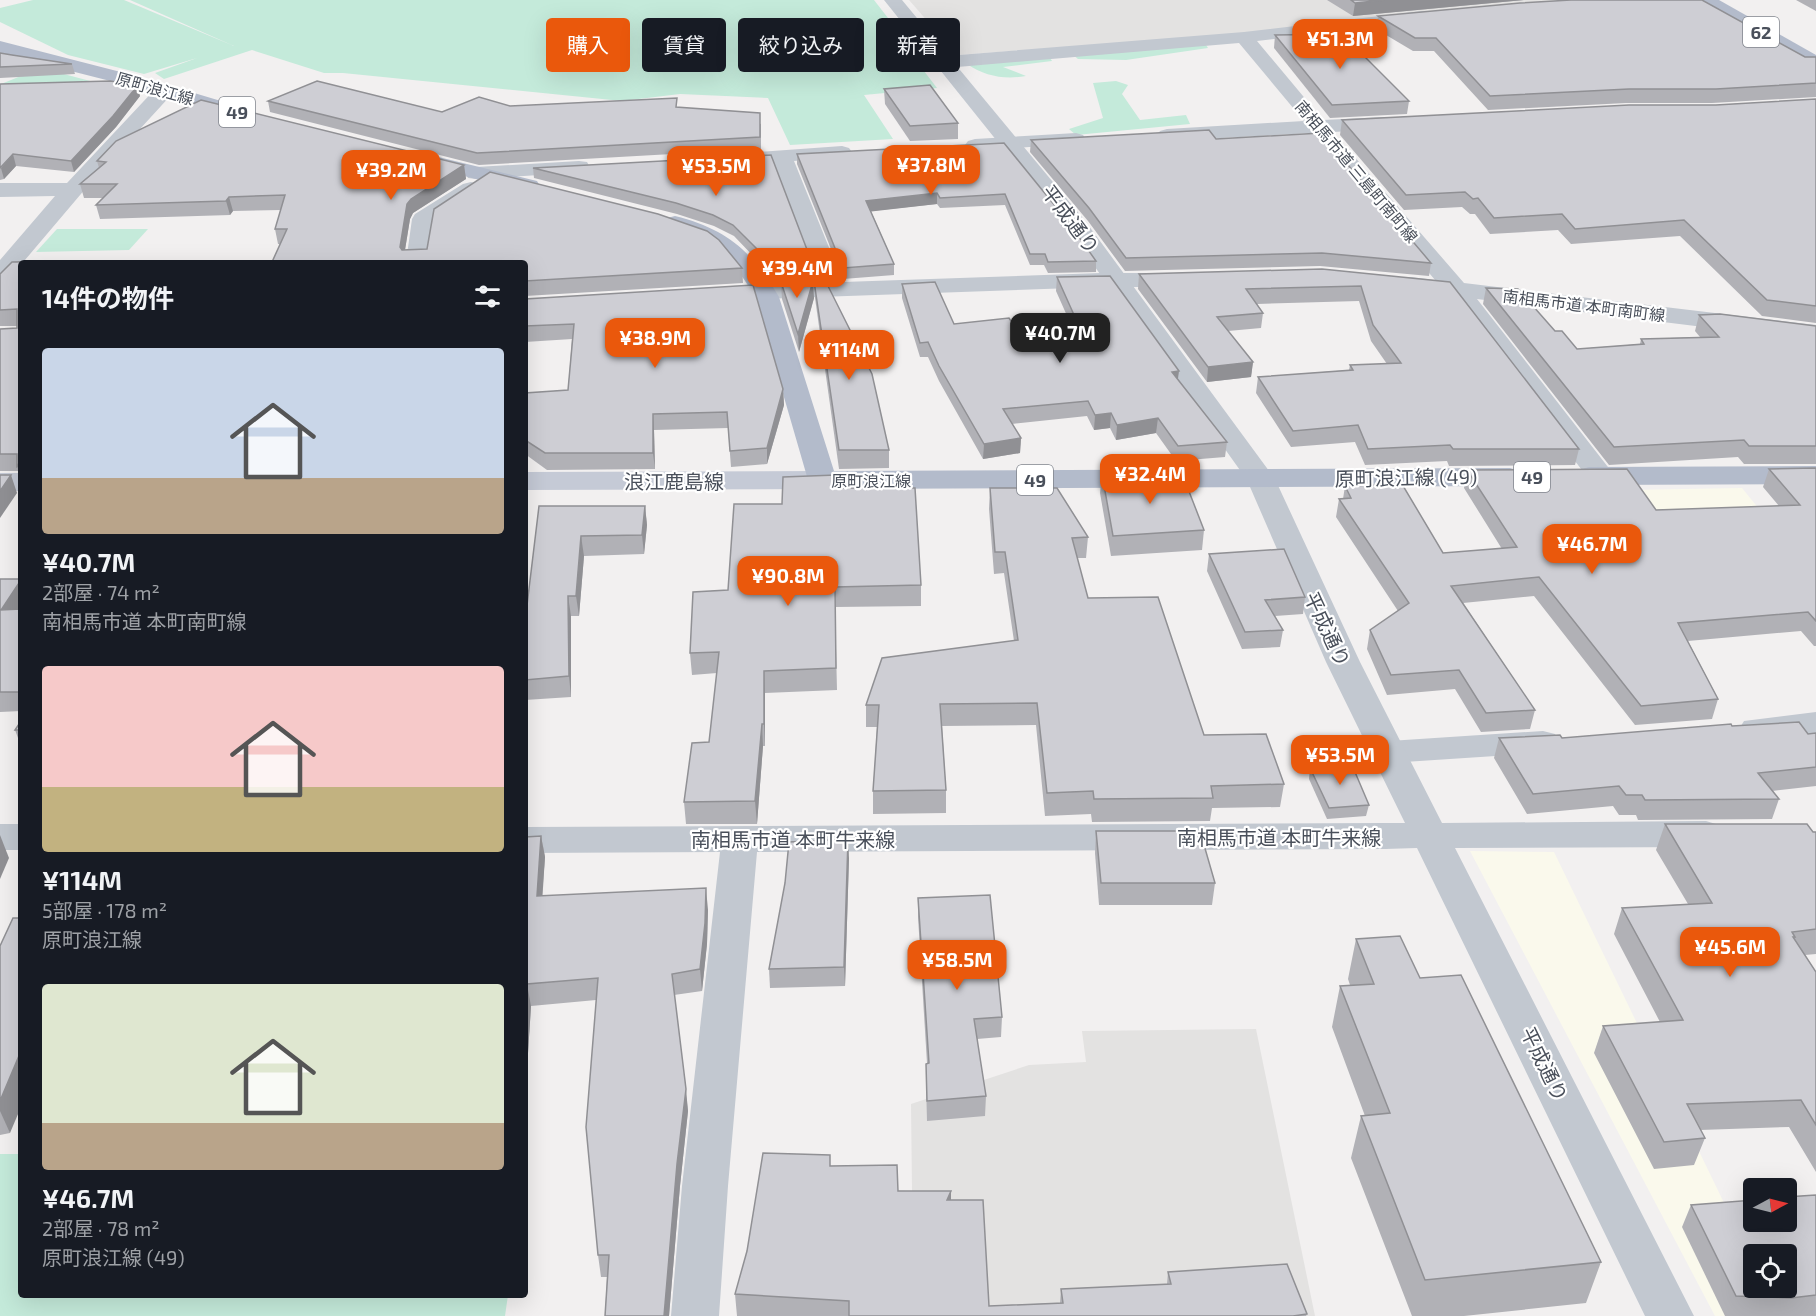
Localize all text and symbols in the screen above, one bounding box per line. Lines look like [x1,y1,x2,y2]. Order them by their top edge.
road number: 62 [1743,17,1779,47]
chip: 購入 [546,18,630,72]
chip: 賃貸 [642,18,726,72]
chip: 絞り込み [738,18,864,72]
chip: 新着 [876,18,960,72]
pin: ¥51.3M [1291,19,1389,70]
text: ¥51.3M [1306,26,1374,50]
street label: 原町浪江線 [114,68,196,108]
street label: 南相馬市道 三島町南町線 [1292,96,1422,246]
road number: 49 [219,97,255,127]
pin: ¥37.8M [882,145,980,196]
pin: ¥53.5M [667,146,765,197]
pin: ¥39.2M [342,150,440,201]
text: ¥37.8M [896,152,966,176]
text: ¥53.5M [681,153,751,177]
text: ¥39.2M [355,157,427,181]
street label: 平成通り [1037,180,1105,258]
pin: ¥39.4M [748,248,846,299]
text: ¥39.4M [761,255,833,279]
icon: filters [471,280,504,313]
text: 14件の物件 [42,282,174,313]
street label: 南相馬市道 本町南町線 [1502,286,1666,324]
pin: ¥40.7M [1011,313,1109,364]
pin: ¥38.9M [606,318,704,369]
text: ¥40.7M [1024,320,1096,344]
text: ¥38.9M [619,325,691,349]
pin: ¥114M [807,330,891,381]
text: ¥114M [818,337,880,361]
icon: home [219,387,327,495]
pin: ¥32.4M [1101,454,1199,505]
text: ¥32.4M [1114,461,1186,485]
road number: 49 [1514,462,1550,492]
street label: 原町浪江線 (49) [1335,464,1477,490]
road number: 49 [1017,465,1053,495]
street label: 浪江鹿島線 [624,469,724,493]
street label: 原町浪江線 [831,471,911,490]
pin: ¥46.7M [1543,524,1641,575]
text: ¥46.7M [1557,531,1627,555]
text: ¥40.7M [42,546,135,577]
pin: ¥90.8M [739,556,837,607]
text: ¥90.8M [751,563,825,587]
text: 2部屋 · 74 m² [42,580,160,604]
street label: 平成通り [1300,588,1356,670]
text: 南相馬市道 本町南町線 [42,609,246,633]
icon: home [219,705,327,813]
pin: ¥53.5M [1291,735,1389,786]
text: ¥53.5M [1305,742,1375,766]
street label: 南相馬市道 本町牛来線 [1177,825,1381,849]
street label: 南相馬市道 本町牛来線 [691,827,895,851]
text: ¥114M [42,864,122,895]
text: 5部屋 · 178 m² [42,898,167,922]
text: 原町浪江線 [42,927,142,951]
pin: ¥45.6M [1681,927,1779,978]
text: ¥45.6M [1694,934,1766,958]
pin: ¥58.5M [908,940,1006,991]
text: ¥58.5M [922,947,993,971]
icon: home [219,1023,327,1131]
street label: 平成通り [1517,1023,1573,1105]
north arrow [1743,1178,1797,1232]
map controls [1743,1178,1797,1298]
text: ¥46.7M [42,1182,134,1213]
text: 2部屋 · 78 m² [42,1216,160,1240]
button: locate [1743,1244,1797,1298]
text: 原町浪江線 (49) [42,1245,185,1269]

